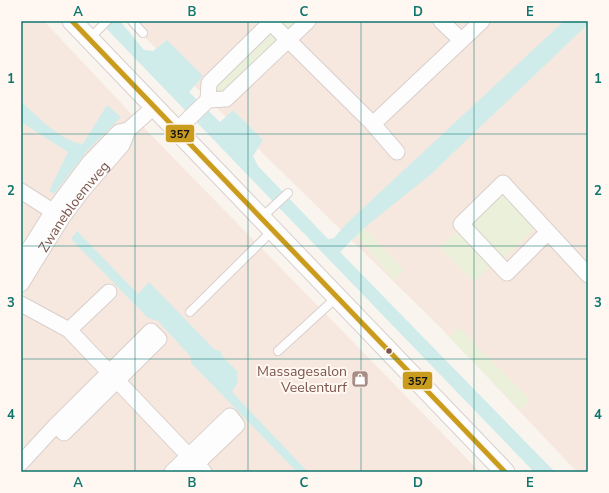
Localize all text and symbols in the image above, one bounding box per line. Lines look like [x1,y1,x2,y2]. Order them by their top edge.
text: A [73,3,83,21]
text: B [188,3,197,21]
text: C [300,3,309,21]
text: D [413,3,423,21]
text: E [526,3,534,21]
text: 1 [7,70,15,88]
text: 1 [594,70,602,88]
line badge: 357 [165,124,195,143]
text: 357 [170,127,190,142]
street label: Zwanebloemweg [34,157,114,256]
text: 2 [7,182,15,200]
text: 2 [594,182,602,200]
text: 3 [7,294,15,312]
text: 3 [594,294,602,312]
unlabelled marker [384,346,394,356]
place label: Massagesalon Veelenturf [257,362,347,397]
shop icon: Massagesalon Veelenturf [350,369,370,389]
line badge: 357 [402,371,433,390]
text: 357 [408,374,428,389]
text: 4 [7,406,15,424]
text: 4 [594,406,602,424]
text: A [73,474,83,492]
text: B [188,474,197,492]
text: C [300,474,309,492]
text: D [413,474,423,492]
text: E [526,474,534,492]

